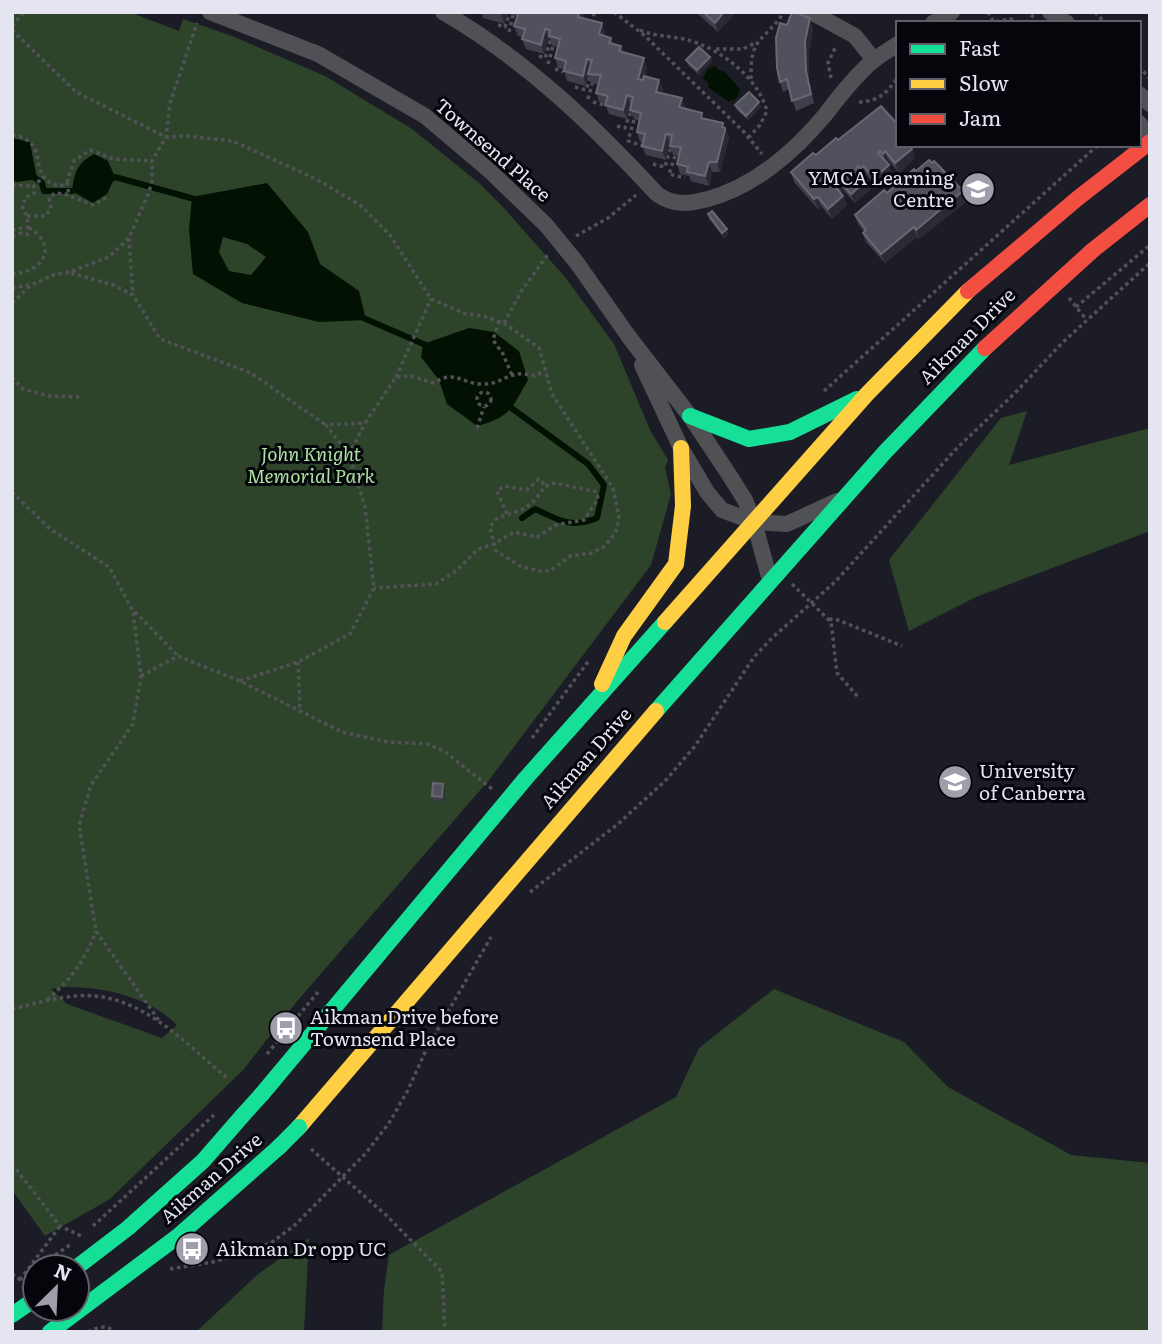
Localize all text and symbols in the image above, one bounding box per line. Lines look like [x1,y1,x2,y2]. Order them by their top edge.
legend [896,21,1141,147]
text: Fast [959,31,1000,62]
text: Slow [959,66,1009,97]
street label: Townsend Place [429,91,558,208]
text: Jam [959,101,1001,132]
place label: YMCA Learning Centre [808,163,954,213]
school or university icon: YMCA Learning Centre [959,170,997,208]
street label: Aikman Drive [912,281,1021,390]
park label: John Knight Memorial Park [247,439,376,489]
street label: Aikman Drive [533,700,637,814]
place label: University of Canberra [979,756,1087,806]
school or university icon: University of Canberra [936,763,974,801]
place label: Aikman Drive before Townsend Place [310,1002,499,1052]
bus stop icon: Aikman Drive before Townsend Place [267,1009,305,1047]
street label: Aikman Drive [153,1125,267,1229]
bus stop icon: Aikman Dr opp UC [173,1230,211,1268]
place label: Aikman Dr opp UC [216,1234,387,1262]
north arrow [21,1253,91,1323]
text: N [50,1256,76,1288]

